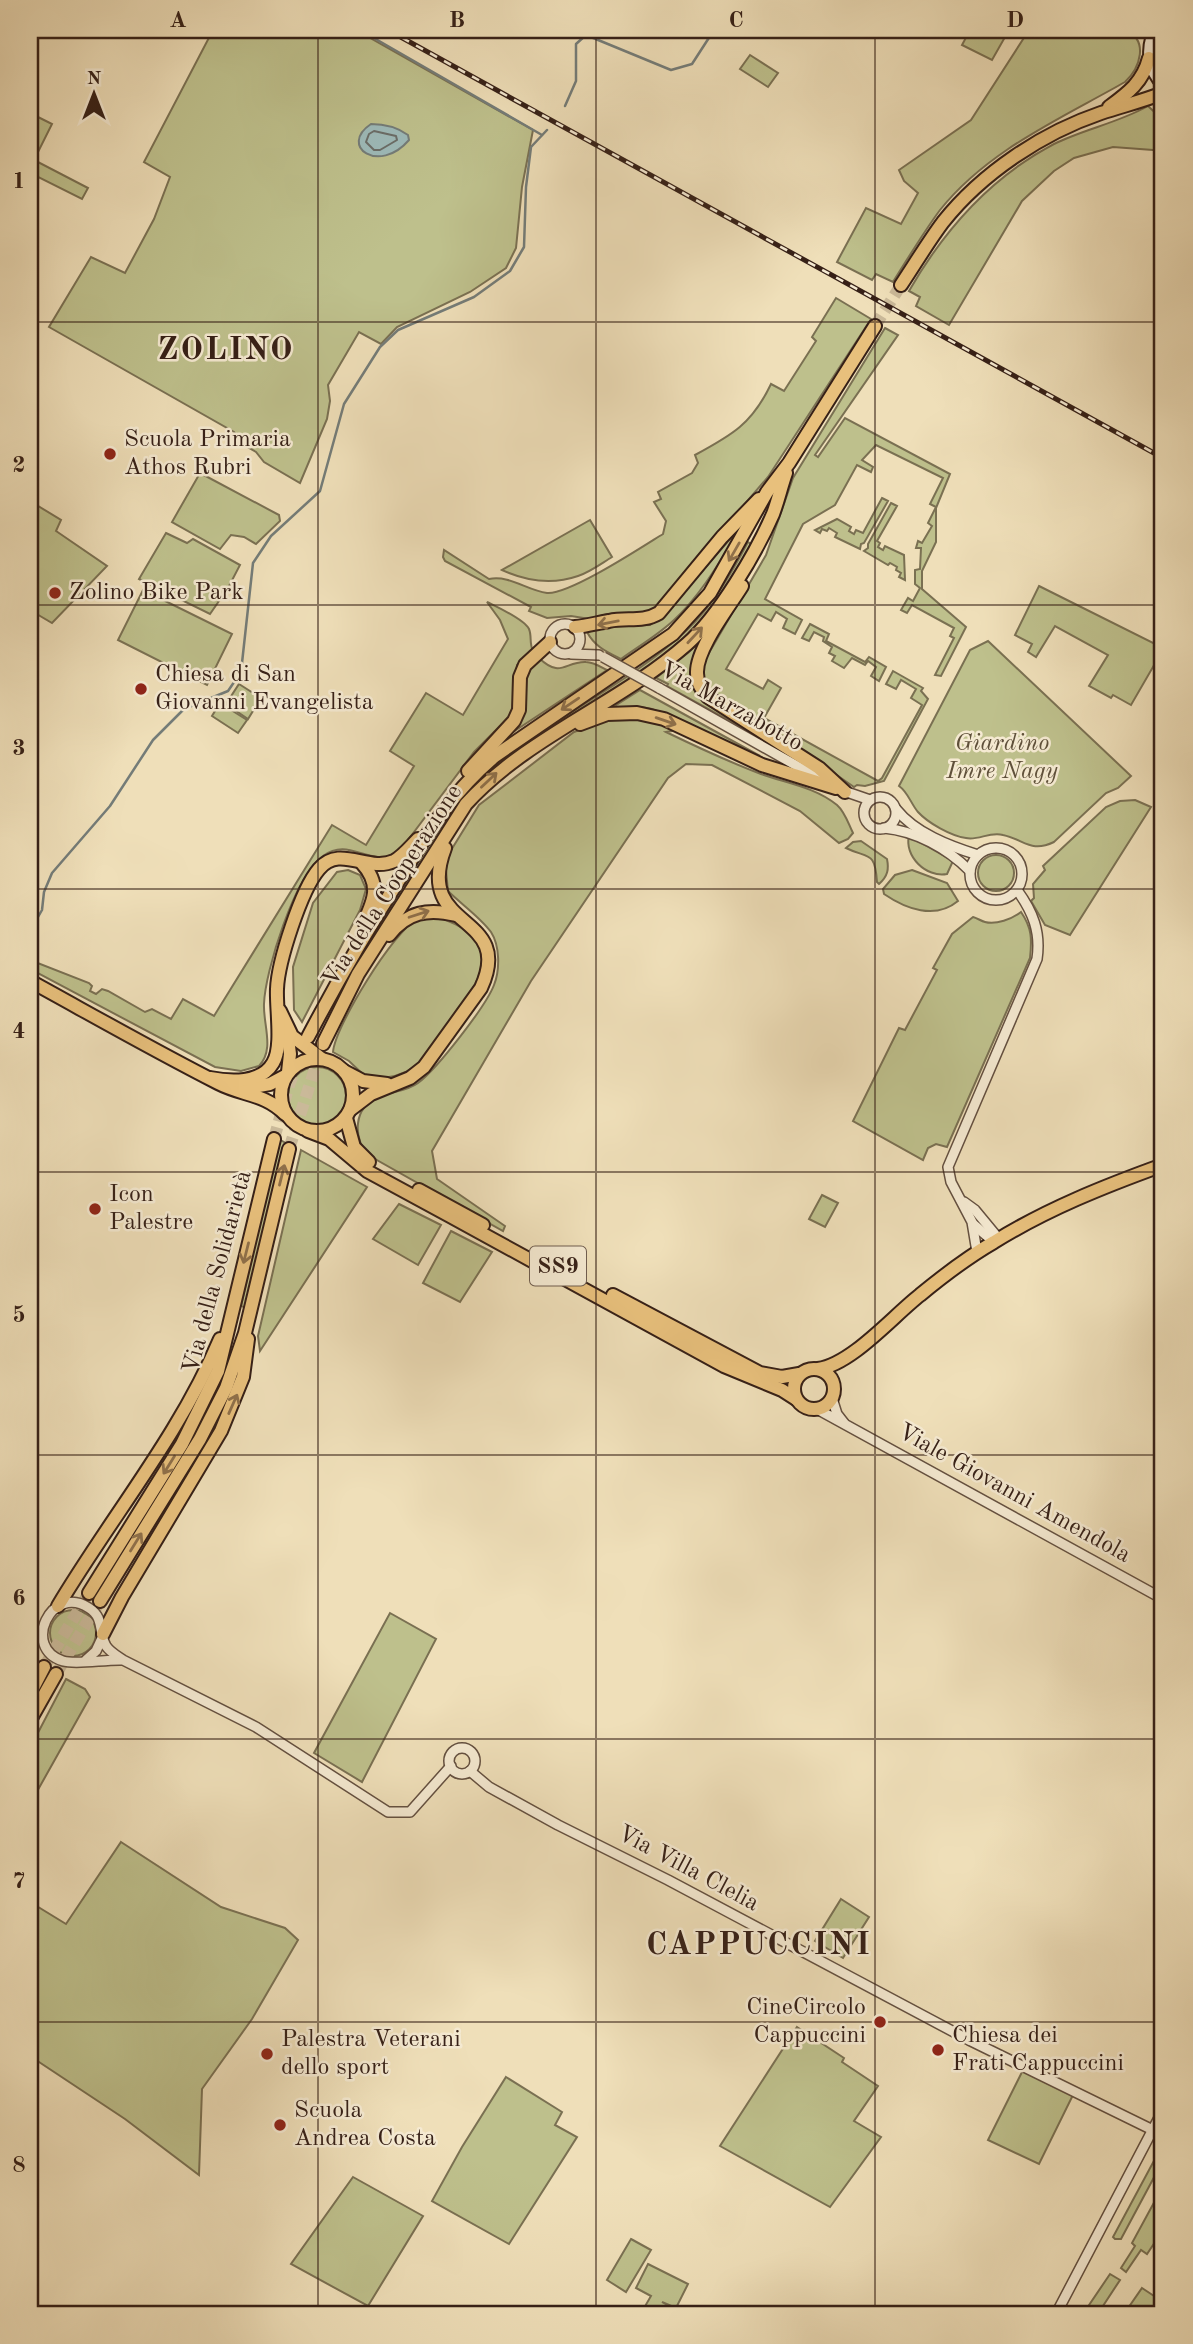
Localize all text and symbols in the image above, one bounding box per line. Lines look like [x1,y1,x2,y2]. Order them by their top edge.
text: A [169,9,187,32]
text: B [449,9,465,32]
text: C [728,9,744,32]
text: D [1006,9,1024,32]
north arrow [60,60,130,130]
text: N [87,70,102,89]
text: 1 [12,170,26,193]
district label: ZOLINO [157,335,295,367]
place label: Scuola Primaria Athos Rubri [124,428,291,480]
marker: Scuola Primaria Athos Rubri [102,446,118,462]
text: 2 [12,454,26,477]
one-way arrow [727,542,741,562]
place label: Zolino Bike Park [69,581,244,605]
marker: Zolino Bike Park [47,585,63,601]
one-way arrow [597,616,620,630]
one-way arrow [687,626,703,644]
street label: Via Marzabotto [655,658,807,756]
place label: Chiesa di San Giovanni Evangelista [155,663,374,715]
marker: Chiesa di San Giovanni Evangelista [133,681,149,697]
one-way arrow [561,697,580,711]
one-way arrow [654,716,676,728]
park label: Giardino Imre Nagy [945,732,1058,784]
text: 3 [12,737,26,760]
one-way arrow [480,772,498,788]
street label: Via della Cooperazione [319,781,467,991]
one-way arrow [407,907,429,919]
text: 4 [12,1020,26,1043]
one-way arrow [276,1165,289,1187]
street label: Via della Solidarietà [179,1168,257,1376]
place label: Icon Palestre [109,1183,193,1235]
marker: Icon Palestre [87,1201,103,1217]
one-way arrow [239,1241,252,1264]
road number: SS9 [530,1246,586,1286]
text: 5 [12,1304,26,1327]
one-way arrow [227,1394,240,1416]
street label: Viale Giovanni Amendola [894,1420,1134,1568]
one-way arrow [161,1455,175,1475]
one-way arrow [128,1533,143,1552]
text: 6 [12,1587,26,1610]
street label: Via Villa Clelia [613,1822,763,1916]
text: 7 [12,1870,26,1893]
district label: CAPPUCCINI [646,1930,872,1962]
place label: CineCircolo Cappuccini [746,1996,866,2048]
marker: CineCircolo Cappuccini [872,2014,888,2030]
place label: Chiesa dei Frati Cappuccini [952,2024,1124,2076]
place label: Palestra Veterani dello sport [281,2028,461,2080]
marker: Chiesa dei Frati Cappuccini [930,2042,946,2058]
marker: Palestra Veterani dello sport [259,2046,275,2062]
place label: Scuola Andrea Costa [294,2099,436,2151]
marker: Scuola Andrea Costa [272,2117,288,2133]
text: 8 [12,2154,26,2177]

